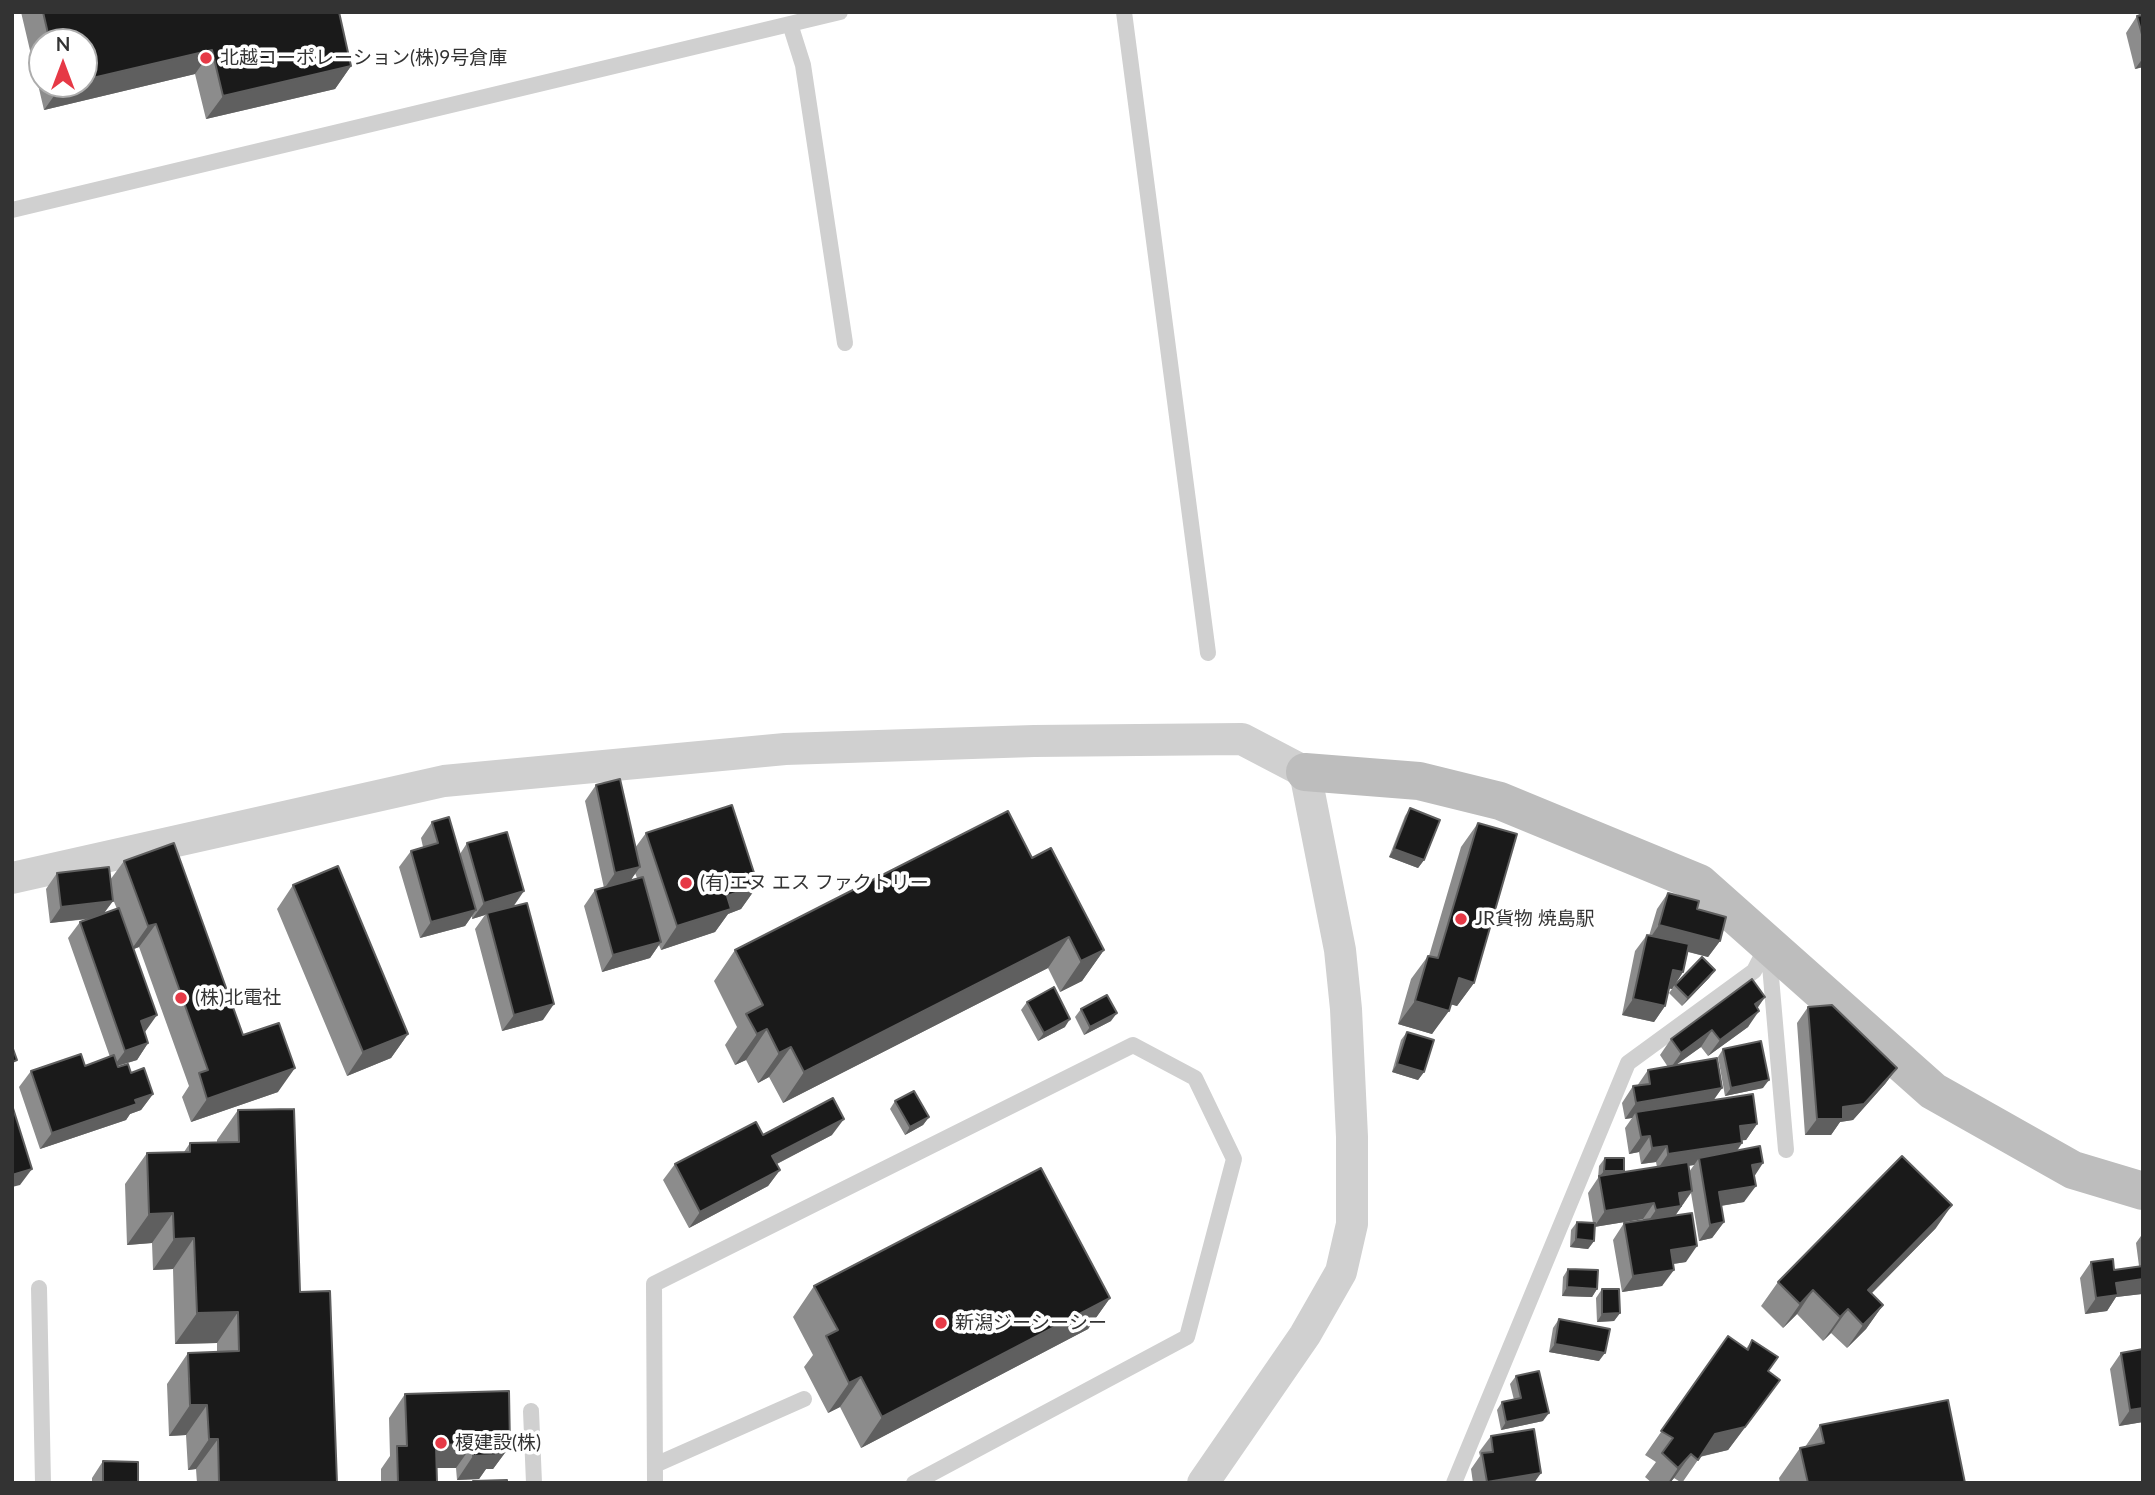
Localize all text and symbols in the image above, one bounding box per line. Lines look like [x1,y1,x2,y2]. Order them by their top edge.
north arrow [28,28,98,98]
text: N [56,32,70,55]
place label: 北越コーポレーション(株)9号倉庫 [220,47,507,69]
marker: 北越コーポレーション(株)9号倉庫 [198,50,214,66]
place label: (有)エヌ エス ファクトリー [700,872,929,894]
marker: (有)エヌ エス ファクトリー [678,875,694,891]
place label: JR貨物 焼島駅 [1475,908,1595,930]
marker: JR貨物 焼島駅 [1453,911,1469,927]
place label: (株)北電社 [195,987,281,1009]
marker: (株)北電社 [173,990,189,1006]
place label: 新潟ジーシーシー [955,1312,1107,1334]
marker: 新潟ジーシーシー [933,1315,949,1331]
place label: 榎建設(株) [455,1432,541,1454]
marker: 榎建設(株) [433,1435,449,1451]

